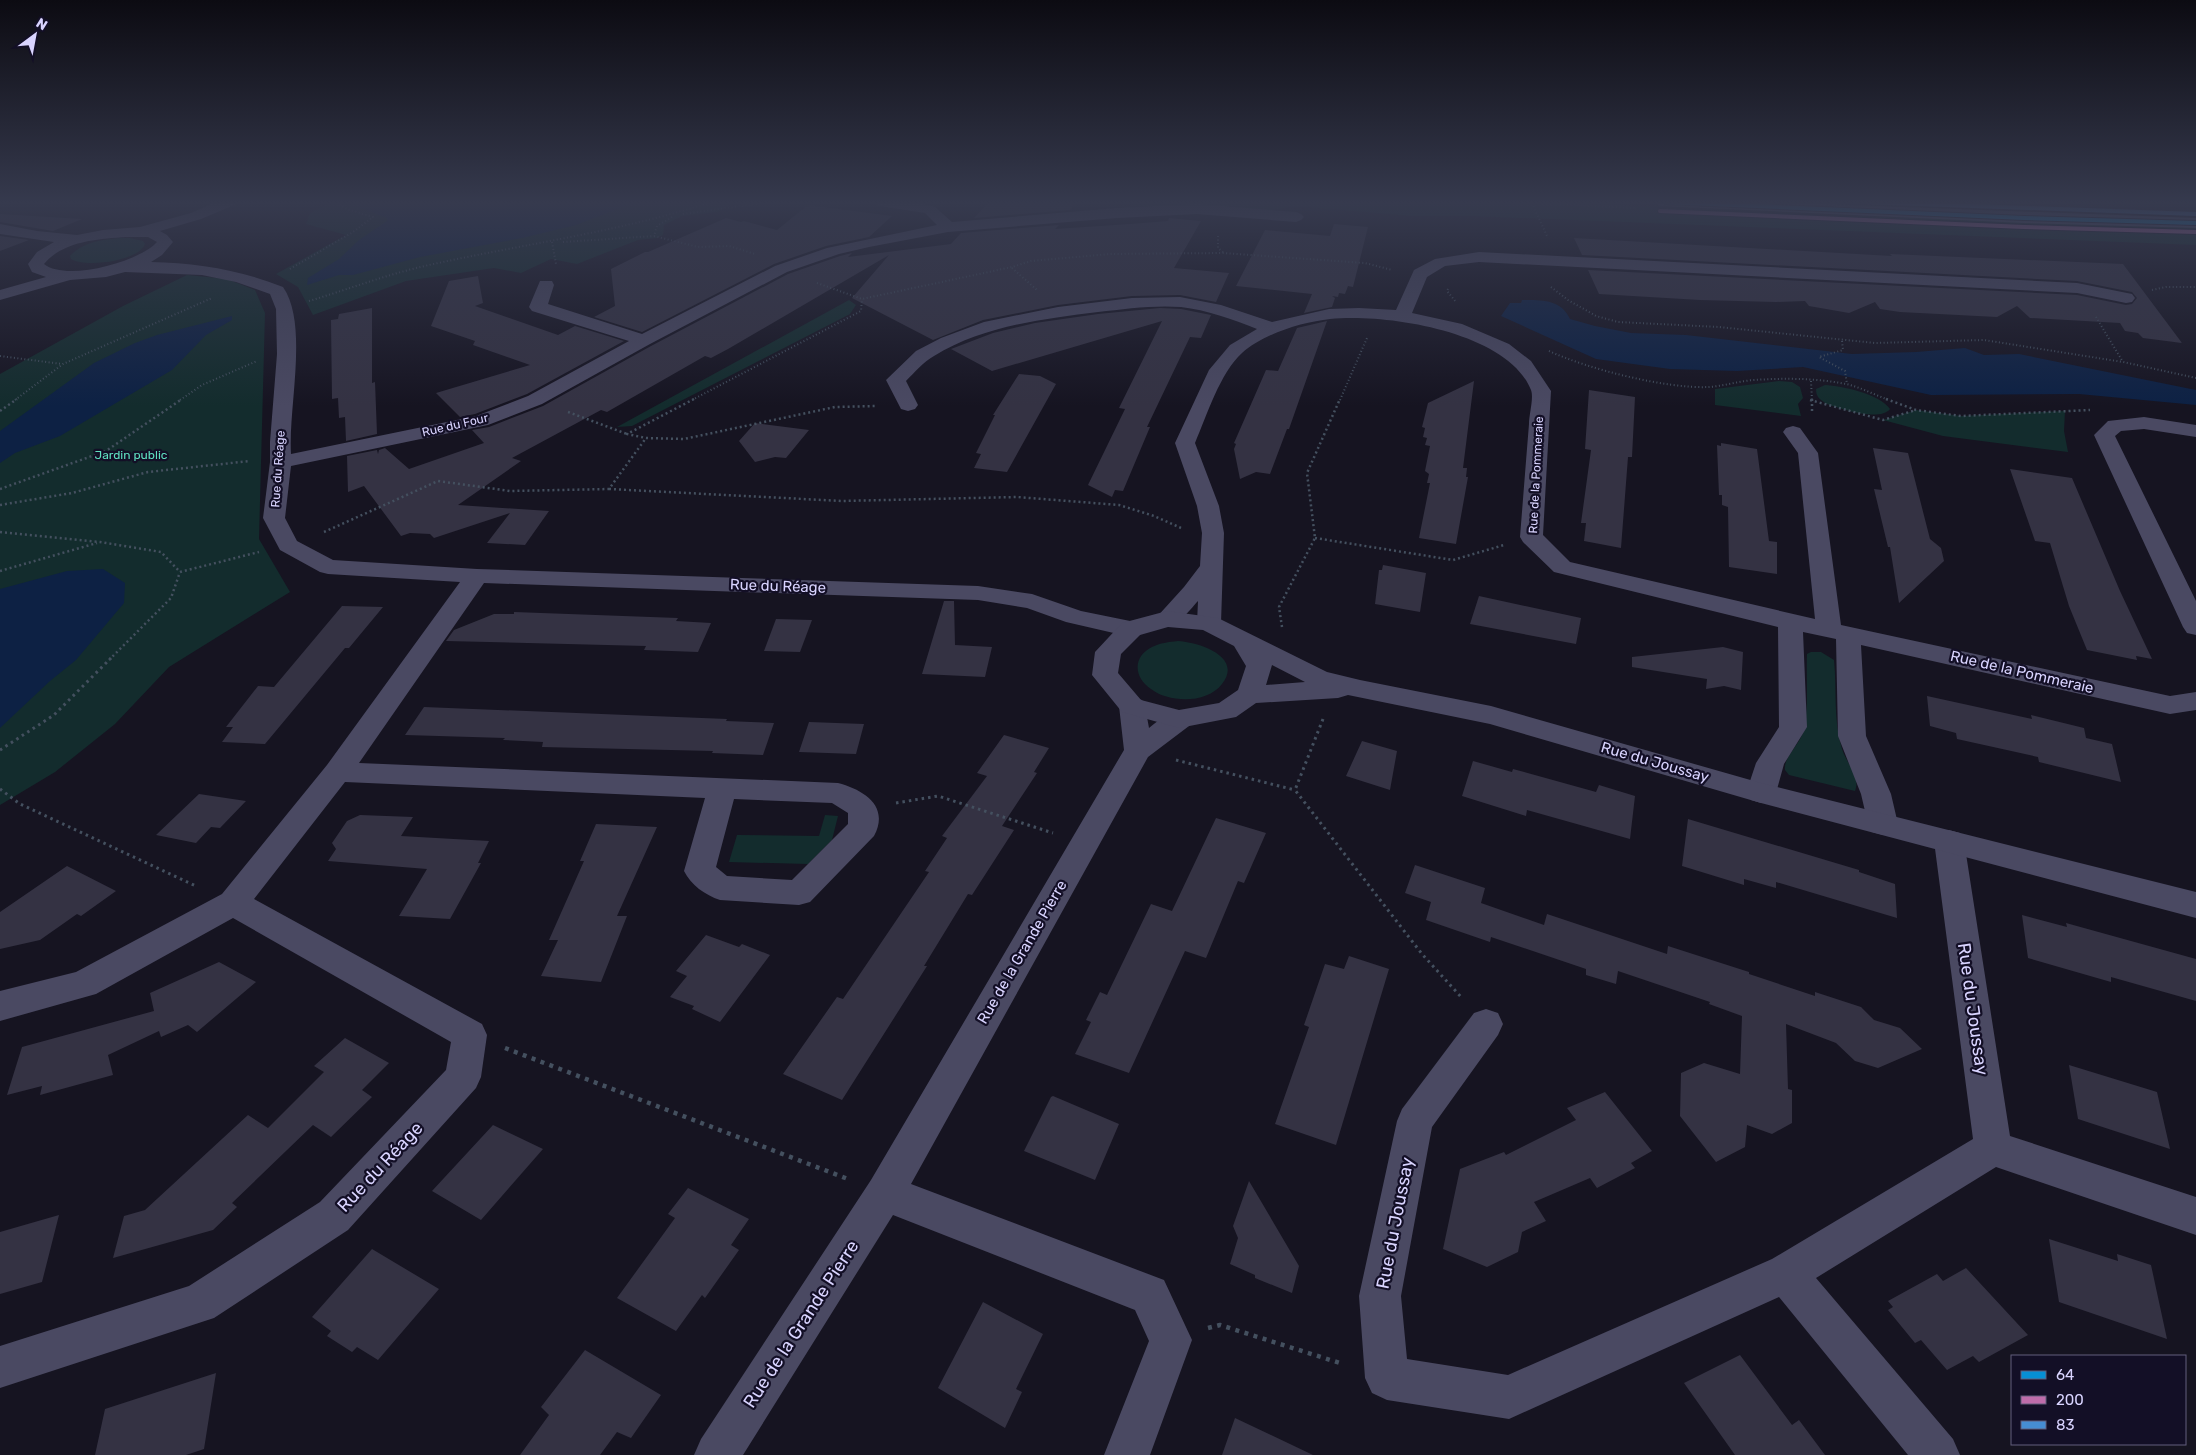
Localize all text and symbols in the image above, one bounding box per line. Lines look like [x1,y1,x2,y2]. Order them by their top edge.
north arrow [10,10,60,60]
text: N [33,15,50,34]
street label: Rue du Four [420,410,490,439]
street label: Rue de la Pommeraie [1526,416,1546,534]
street label: Rue du Réage [268,430,288,508]
park label: Jardin public [95,448,168,462]
street label: Rue du Réage [730,575,826,597]
street label: Rue de la Pommeraie [1949,647,2095,697]
street label: Rue du Joussay [1599,738,1711,786]
street label: Rue de la Grande Pierre [973,877,1071,1027]
street label: Rue du Joussay [1953,941,1993,1077]
street label: Rue du Réage [333,1117,427,1217]
street label: Rue du Joussay [1371,1155,1419,1291]
street label: Rue de la Grande Pierre [739,1236,863,1412]
legend [2011,1355,2186,1445]
text: 64 [2056,1366,2074,1384]
text: 200 [2056,1391,2084,1409]
text: 83 [2056,1416,2075,1434]

